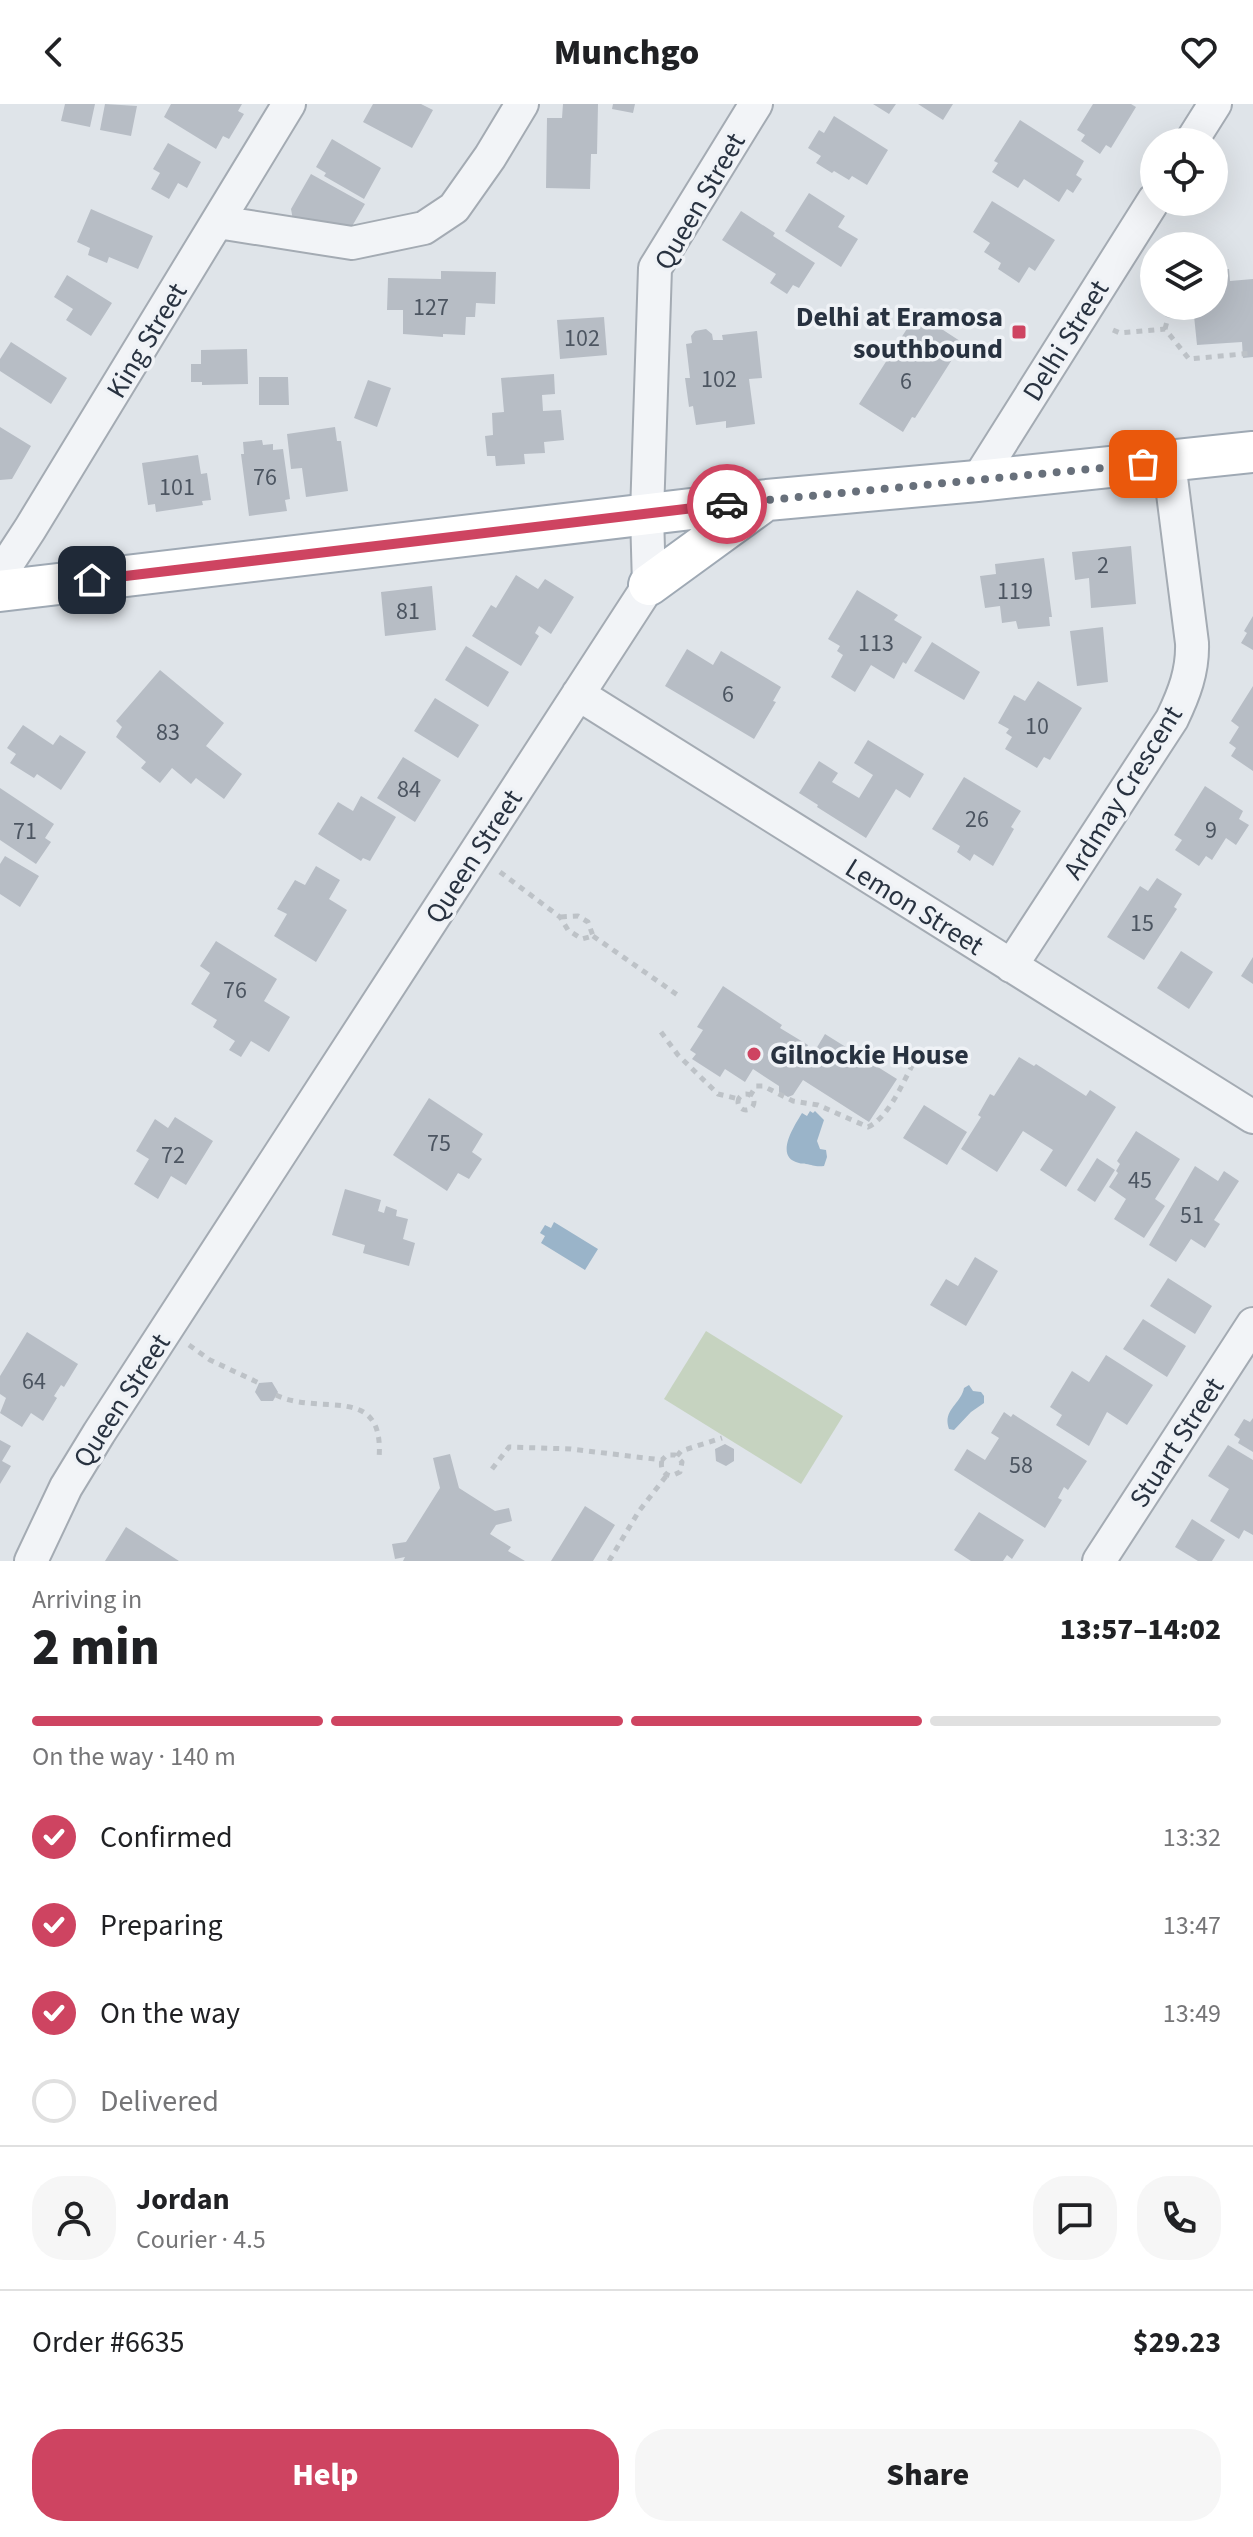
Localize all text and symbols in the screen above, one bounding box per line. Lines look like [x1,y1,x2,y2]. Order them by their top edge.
text: Munchgo [554,27,699,78]
icon: back [32,30,76,74]
icon: heart [1177,30,1221,74]
street label: Queen Street [644,125,756,278]
map controls [1140,128,1228,320]
button: locate [1140,128,1228,216]
button: layers [1140,232,1228,320]
street label: Delhi Street [1013,272,1119,409]
street label: King Street [97,275,197,406]
house number: 127 [413,290,449,325]
place label: Delhi at Eramosa southbound [796,297,1003,369]
house number: 102 [564,321,600,356]
marker: Delhi at Eramosa southbound [1010,323,1028,341]
house number: 102 [701,362,737,397]
house number: 6 [900,364,912,399]
pin [1109,430,1177,498]
icon: bag [1121,442,1165,486]
house number: 76 [253,460,277,495]
courier [687,464,767,544]
house number: 101 [159,470,195,505]
icon: car [705,482,749,526]
pin [58,546,126,614]
house number: 2 [1097,548,1109,583]
icon: home [70,558,114,602]
house number: 119 [997,574,1033,609]
house number: 81 [396,594,420,629]
house number: 113 [858,626,894,661]
house number: 6 [722,677,734,712]
street label: Ardmay Crescent [1053,697,1193,887]
house number: 10 [1025,709,1049,744]
house number: 83 [156,715,180,750]
house number: 84 [397,772,421,807]
street label: Queen Street [415,781,532,931]
house number: 26 [965,802,989,837]
house number: 9 [1205,813,1217,848]
house number: 71 [13,814,37,849]
street label: Lemon Street [837,848,992,966]
house number: 15 [1130,906,1154,941]
house number: 76 [223,973,247,1008]
place label: Gilnockie House [770,1035,969,1075]
marker: Gilnockie House [745,1045,763,1063]
house number: 75 [427,1126,451,1161]
house number: 72 [161,1138,185,1173]
house number: 45 [1128,1163,1152,1198]
house number: 51 [1180,1198,1204,1233]
street label: Queen Street [63,1325,180,1475]
house number: 64 [22,1364,46,1399]
street label: Stuart Street [1120,1369,1234,1516]
house number: 58 [1009,1448,1033,1483]
text: Arriving in [32,1581,142,1618]
text: 13:57–14:02 [1060,1608,1221,1651]
text: 2 min [32,1611,160,1685]
text: On the way · 140 m [32,1738,236,1775]
icon: check [32,1815,76,1859]
text: Confirmed [100,1816,233,1859]
text: 13:32 [1163,1819,1221,1856]
icon: check [32,1903,76,1947]
text: Preparing [100,1904,223,1947]
text: 13:47 [1163,1907,1221,1944]
icon: check [32,1991,76,2035]
text: On the way [100,1992,240,2035]
text: 13:49 [1163,1995,1221,2032]
text: Delivered [100,2080,219,2123]
button: person [32,2176,116,2260]
button: chat [1033,2176,1117,2260]
button: phone [1137,2176,1221,2260]
text: Jordan [136,2178,230,2221]
text: Courier · 4.5 [136,2221,266,2258]
text: Order #6635 [32,2321,185,2364]
text: $29.23 [1133,2321,1221,2364]
button: Help [32,2429,619,2521]
button: Share [635,2429,1221,2521]

